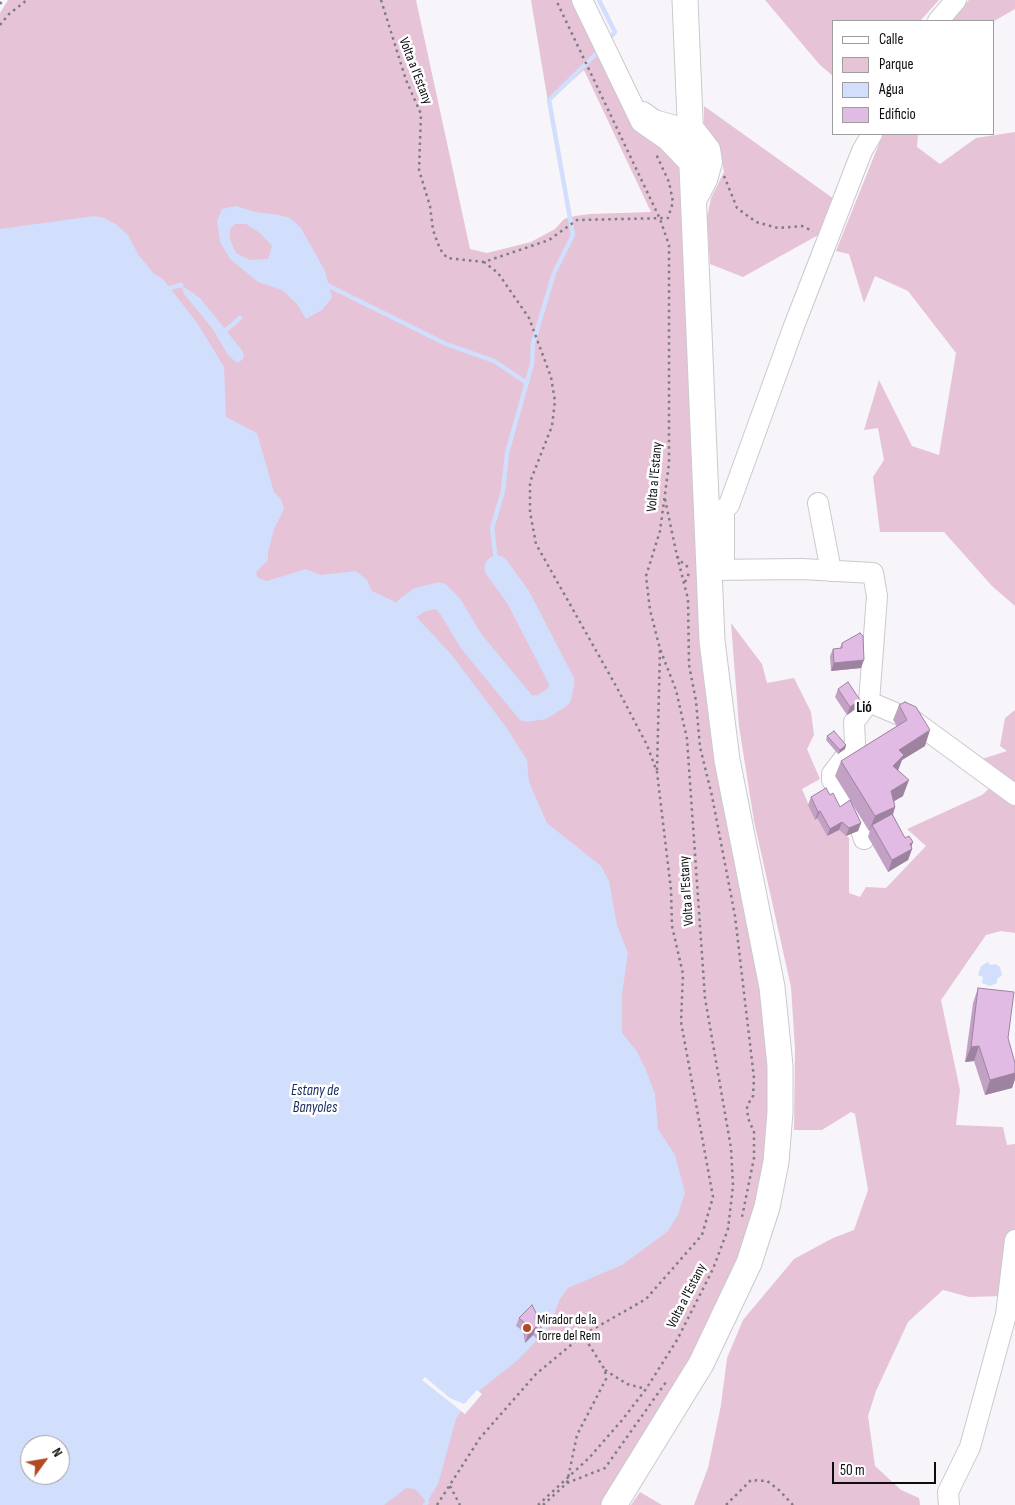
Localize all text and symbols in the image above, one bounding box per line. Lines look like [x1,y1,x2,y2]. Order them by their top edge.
legend [832,20,995,135]
text: Calle [879,30,903,49]
street label: Volta a l'Estany [395,35,435,107]
text: Parque [879,55,914,74]
text: Agua [879,80,904,99]
text: Edificio [879,105,916,124]
street label: Volta a l'Estany [644,441,666,513]
district label: Lió [856,699,872,717]
street label: Volta a l'Estany [676,855,698,927]
water label: Estany de Banyoles [291,1082,339,1117]
street label: Volta a l'Estany [664,1261,710,1331]
place label: Mirador de la Torre del Rem [537,1312,600,1344]
marker: Mirador de la Torre del Rem [521,1322,533,1334]
north arrow [20,1435,70,1485]
text: N [48,1445,66,1460]
scale bar [835,1452,939,1484]
text: 50 m [840,1461,865,1480]

